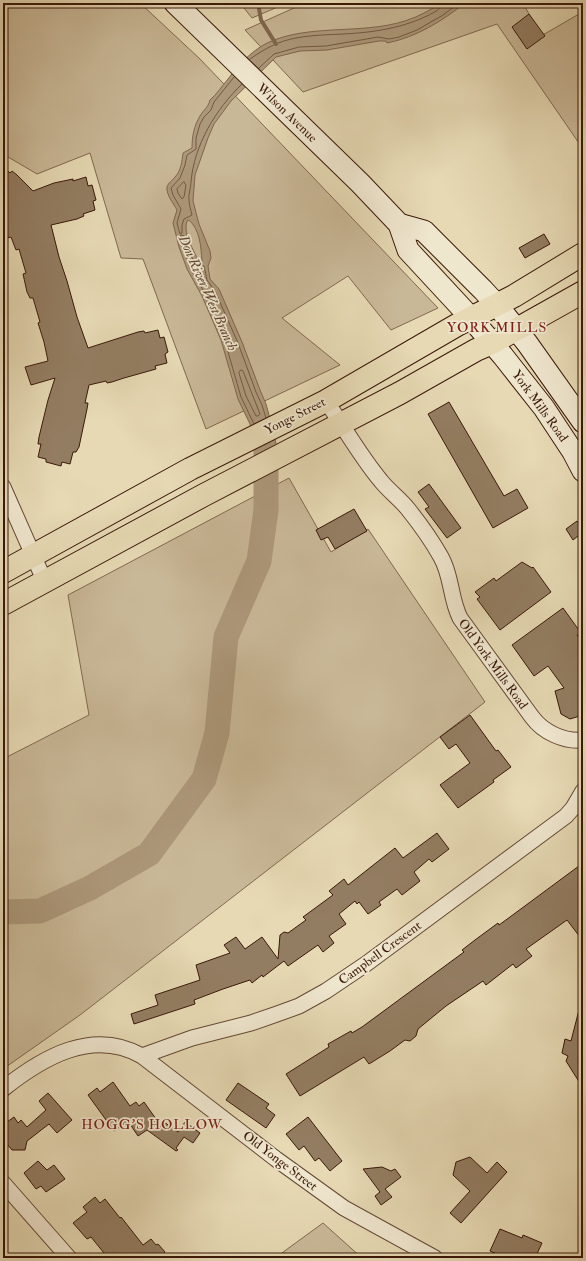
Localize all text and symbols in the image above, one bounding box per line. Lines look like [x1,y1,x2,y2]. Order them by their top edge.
street label: Wilson Avenue [253,80,321,146]
water label: Don River West Branch [174,232,241,353]
district label: YORK MILLS [447,319,547,336]
street label: York Mills Road [509,367,572,445]
street label: Yonge Street [262,394,328,438]
street label: Old York Mills Road [455,616,531,713]
street label: Campbell Crescent [336,918,425,989]
district label: HOGG'S HOLLOW [81,1116,223,1133]
street label: Old Yonge Street [239,1128,321,1194]

